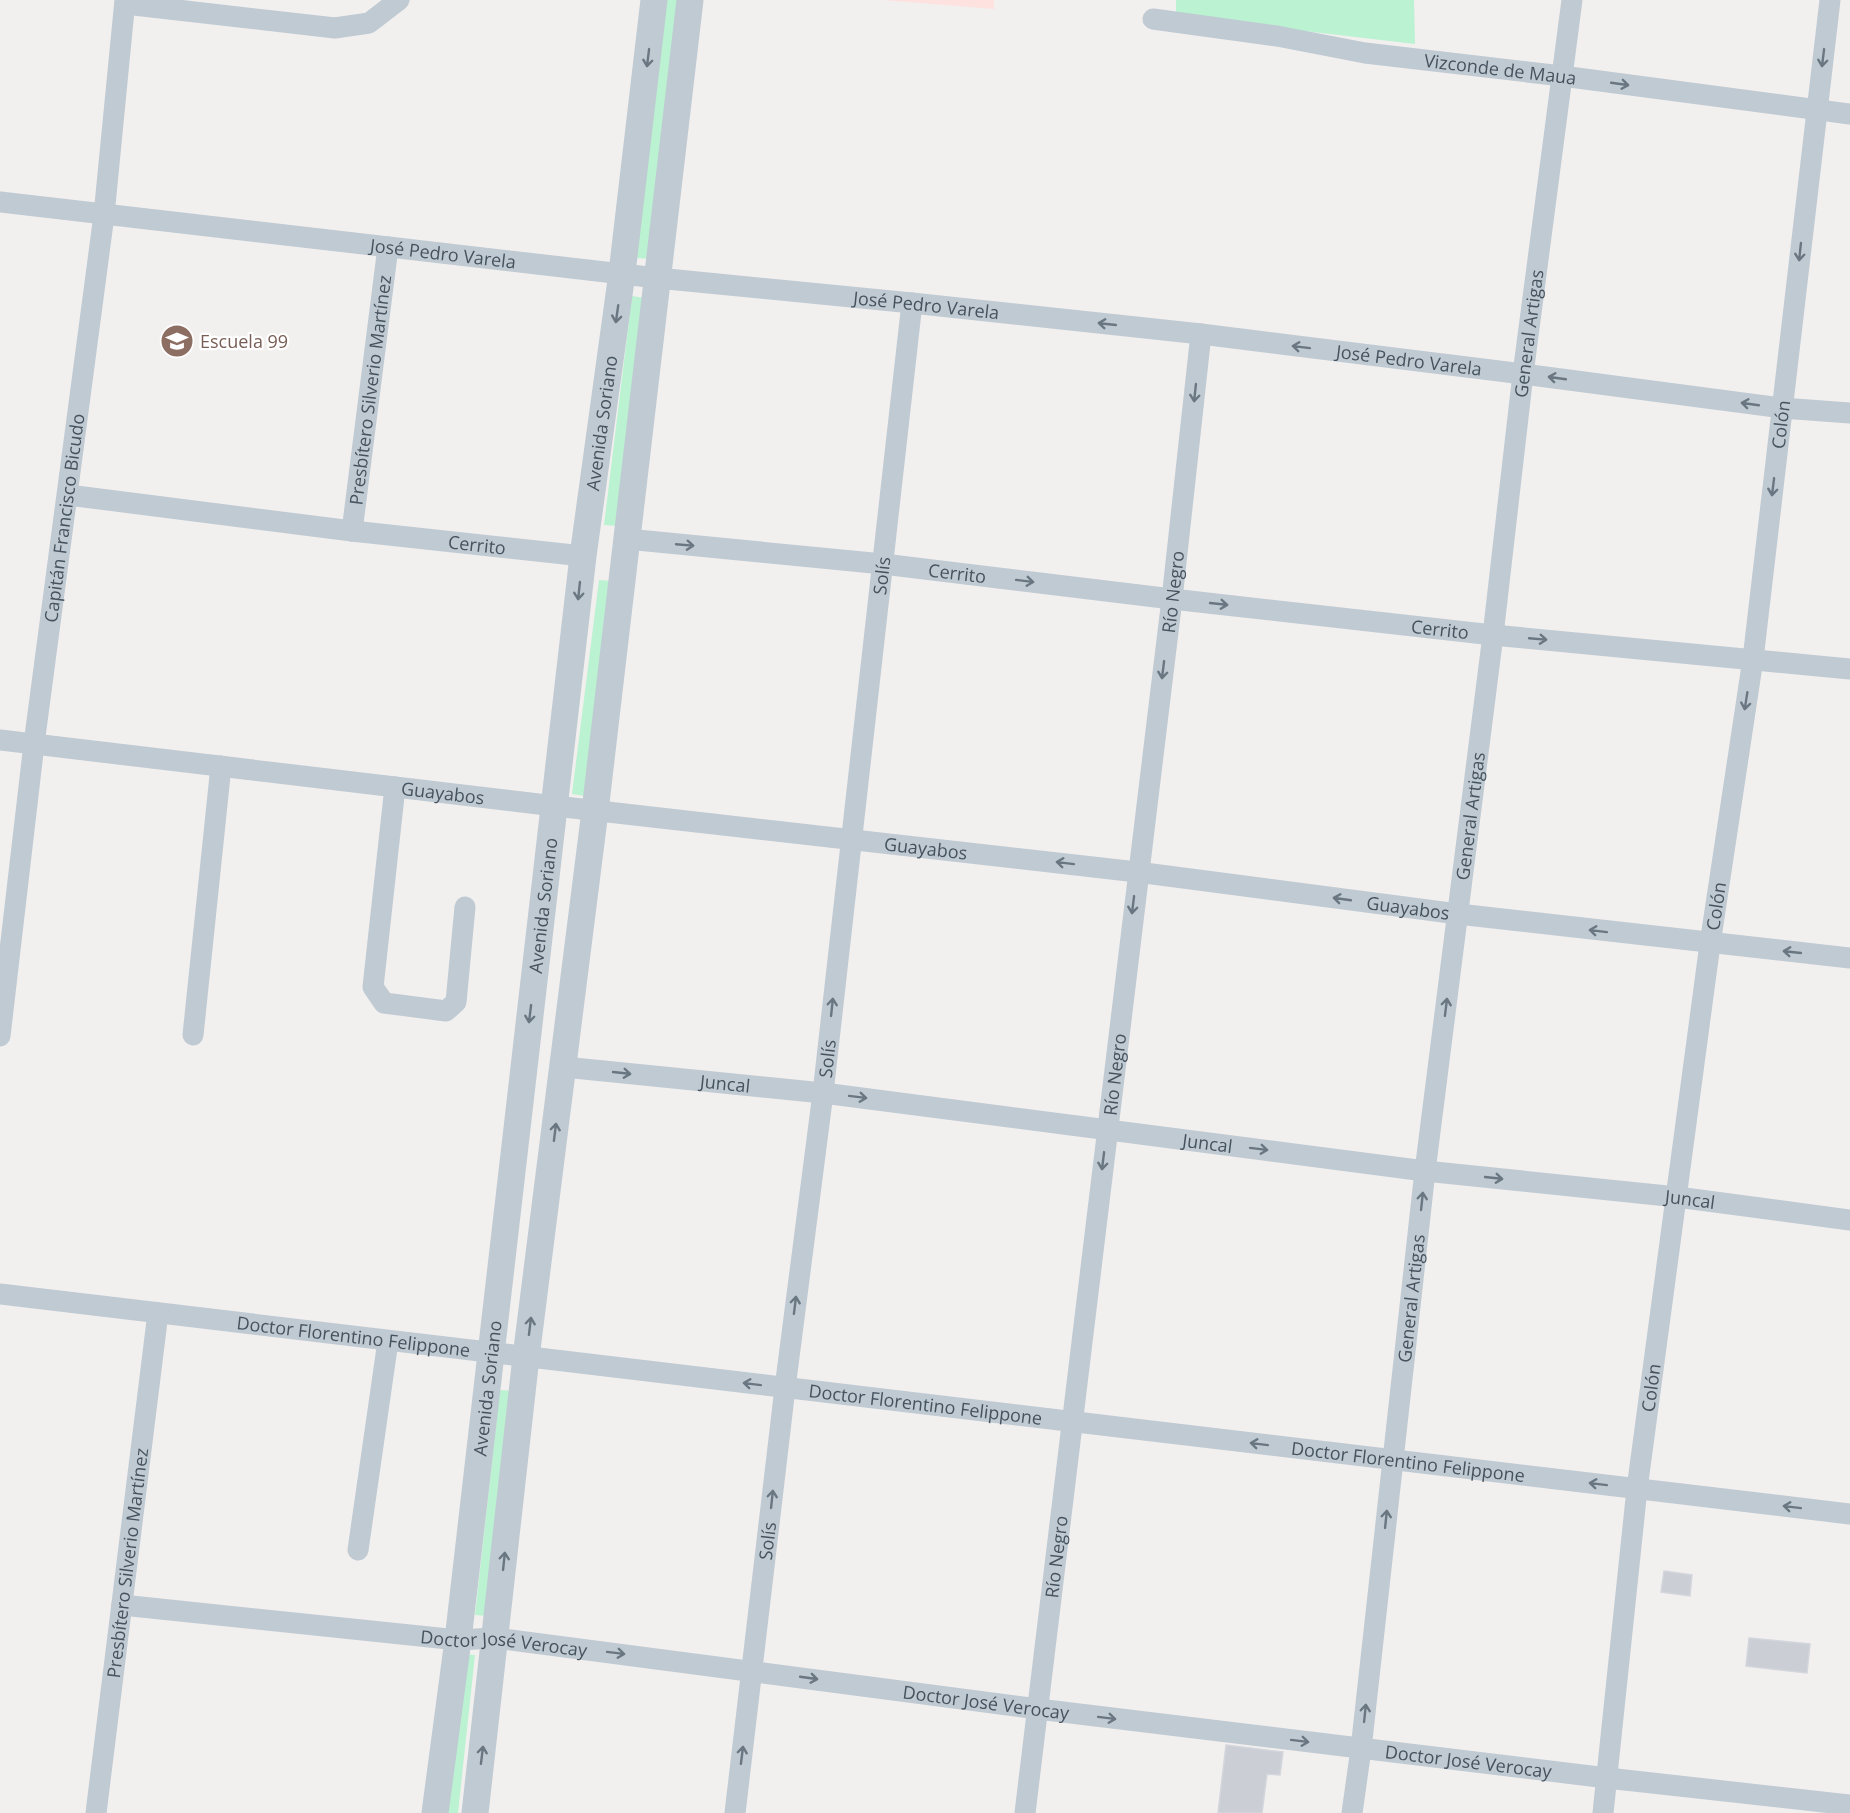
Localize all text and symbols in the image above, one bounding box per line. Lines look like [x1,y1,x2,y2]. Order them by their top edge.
one-way arrow [642,48,653,68]
street label: Vizconde de Maua [1423,48,1578,90]
one-way arrow [1817,48,1828,67]
one-way arrow [1610,78,1630,89]
street label: José Pedro Varela [367,233,517,274]
one-way arrow [1794,241,1805,261]
street label: General Artigas [1508,268,1549,399]
street label: Presbítero Silverio Martínez [343,274,396,506]
street label: José Pedro Varela [850,285,1001,324]
one-way arrow [611,304,622,324]
one-way arrow [1097,318,1117,329]
school or university icon: Escuela 99 [159,323,195,359]
place label: Escuela 99 [200,329,288,353]
street label: José Pedro Varela [1333,339,1483,381]
one-way arrow [1291,341,1311,352]
street label: Avenida Soriano [580,354,623,492]
one-way arrow [1547,373,1567,384]
one-way arrow [1189,382,1200,402]
one-way arrow [1741,398,1760,409]
street label: Colón [1766,399,1795,450]
street label: Capitán Francisco Bicudo [38,412,90,624]
one-way arrow [1767,477,1778,497]
street label: Cerrito [447,529,507,560]
one-way arrow [675,540,695,551]
street label: Río Negro [1156,549,1189,634]
street label: Solís [867,555,895,596]
street label: Cerrito [927,558,987,588]
one-way arrow [1015,576,1035,587]
one-way arrow [573,580,584,600]
one-way arrow [1208,599,1228,610]
street label: Cerrito [1410,614,1470,644]
one-way arrow [1527,634,1547,645]
one-way arrow [1157,659,1168,679]
one-way arrow [1741,691,1752,711]
street label: General Artigas [1450,750,1490,882]
street label: Guayabos [400,776,486,810]
street label: Guayabos [883,831,969,865]
street label: Avenida Soriano [523,836,562,974]
one-way arrow [1056,857,1076,868]
street label: Colón [1700,880,1731,932]
street label: Guayabos [1365,890,1451,925]
one-way arrow [1333,893,1352,904]
one-way arrow [1128,894,1139,914]
one-way arrow [1589,925,1608,936]
one-way arrow [1782,946,1802,957]
one-way arrow [827,998,838,1018]
one-way arrow [1441,998,1452,1017]
one-way arrow [525,1003,536,1023]
street label: Río Negro [1098,1032,1131,1117]
street label: Solís [813,1038,841,1079]
one-way arrow [611,1068,631,1079]
street label: Juncal [697,1069,751,1098]
one-way arrow [847,1092,867,1103]
one-way arrow [550,1123,561,1143]
street label: Juncal [1179,1127,1234,1158]
one-way arrow [1249,1144,1269,1155]
one-way arrow [1097,1151,1108,1171]
one-way arrow [1484,1173,1504,1184]
street label: Juncal [1662,1184,1717,1214]
one-way arrow [1417,1191,1428,1211]
street label: General Artigas [1392,1233,1430,1364]
one-way arrow [790,1296,801,1315]
street label: Doctor Florentino Felippone [235,1310,472,1362]
one-way arrow [525,1316,536,1336]
street label: Avenida Soriano [467,1319,507,1457]
street label: Colón [1635,1362,1666,1413]
one-way arrow [743,1378,763,1389]
street label: Doctor Florentino Felippone [807,1378,1044,1430]
street label: Doctor Florentino Felippone [1290,1436,1526,1487]
one-way arrow [1249,1438,1269,1449]
street label: Presbítero Silverio Martínez [101,1447,153,1679]
one-way arrow [1589,1478,1609,1489]
one-way arrow [767,1489,778,1509]
one-way arrow [1783,1502,1802,1513]
one-way arrow [1381,1510,1392,1530]
street label: Río Negro [1039,1514,1073,1599]
street label: Solís [753,1520,781,1561]
one-way arrow [499,1552,510,1572]
street label: Doctor José Verocay [419,1624,590,1662]
one-way arrow [606,1648,625,1659]
one-way arrow [799,1673,819,1684]
street label: Doctor José Verocay [901,1679,1071,1725]
one-way arrow [1360,1704,1371,1724]
one-way arrow [1096,1712,1116,1723]
one-way arrow [1290,1736,1310,1747]
street label: Doctor José Verocay [1384,1739,1554,1783]
one-way arrow [476,1745,487,1765]
one-way arrow [737,1746,748,1765]

